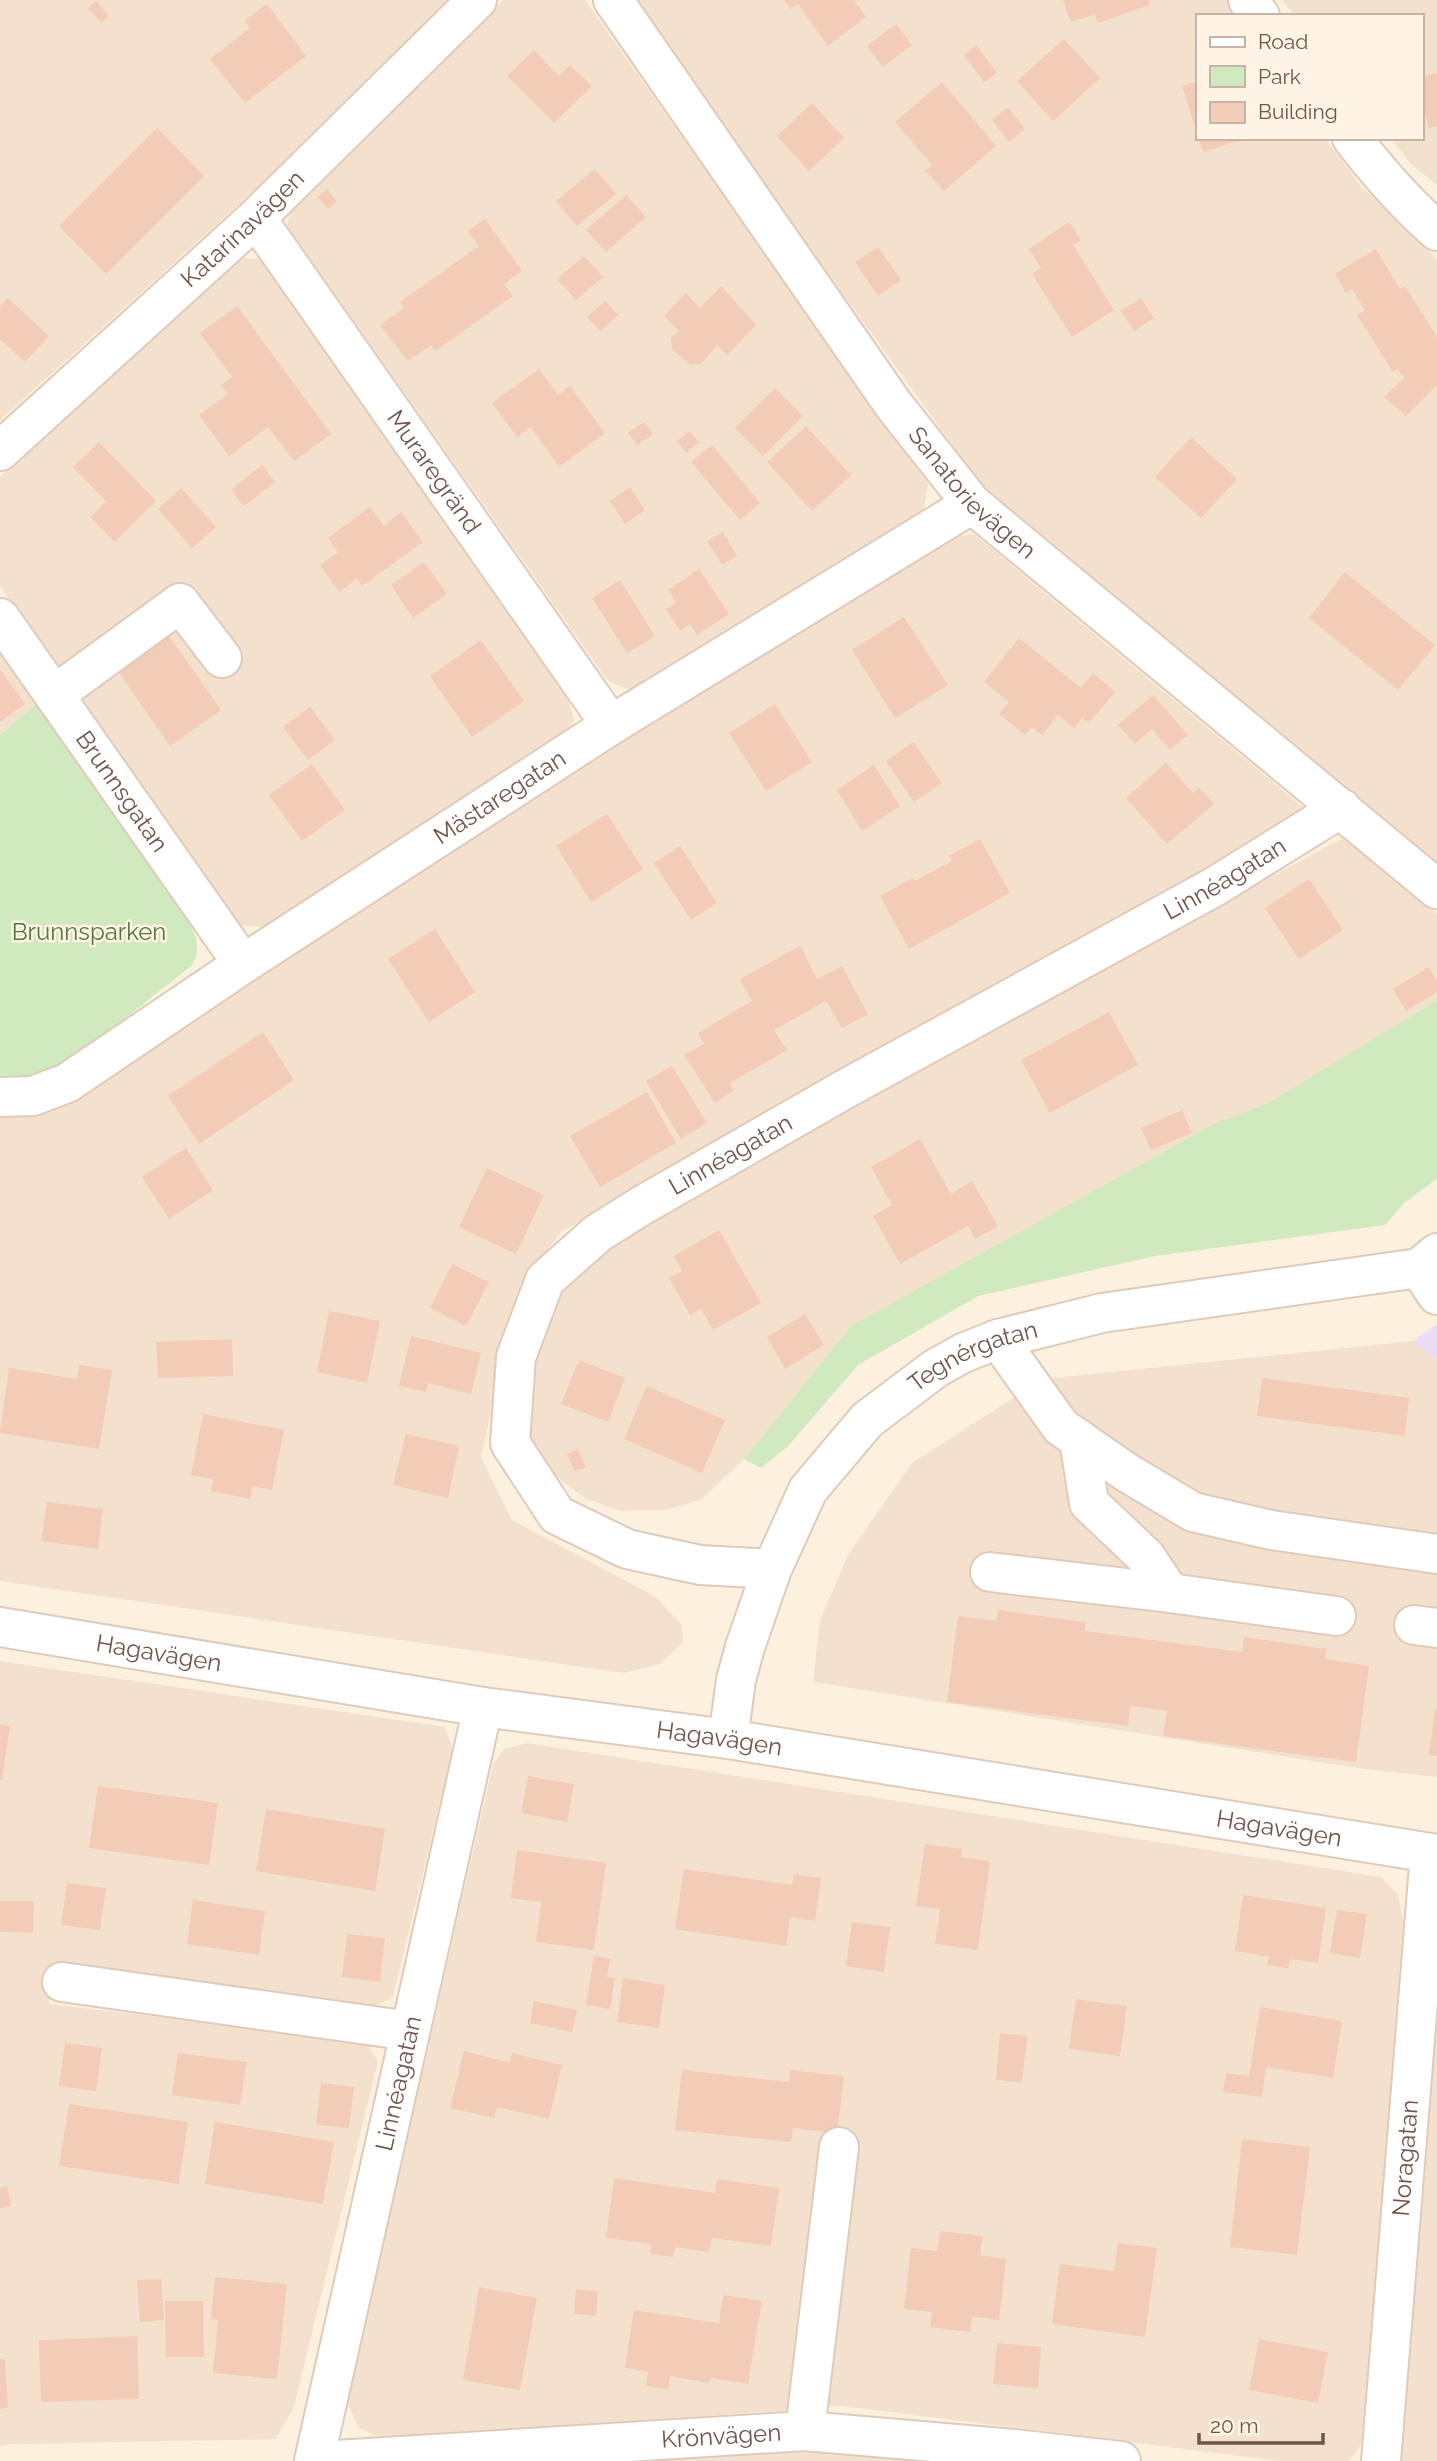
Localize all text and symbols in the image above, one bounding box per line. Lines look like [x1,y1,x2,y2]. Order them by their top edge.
legend [1196,14,1423,140]
text: Road [1258,29,1308,54]
text: Park [1258,64,1301,89]
text: Building [1258,99,1338,124]
street label: Katarinavägen [175,164,310,293]
street label: Muraregränd [381,404,487,539]
street label: Sanatorievägen [903,421,1042,565]
street label: Brunnsgatan [70,725,175,857]
street label: Mästaregatan [428,743,571,850]
street label: Linnéagatan [1158,831,1291,926]
park label: Brunnsparken [12,917,166,946]
street label: Linnéagatan [664,1108,797,1201]
street label: Tegnérgatan [902,1315,1041,1398]
street label: Hagavägen [94,1628,224,1677]
street label: Hagavägen [655,1715,784,1762]
street label: Hagavägen [1214,1803,1344,1852]
street label: Linnéagatan [369,2013,427,2153]
street label: Noragatan [1386,2098,1424,2217]
scale bar [1199,2402,1323,2446]
text: 20 m [1210,2413,1258,2438]
street label: Krönvägen [660,2418,782,2454]

